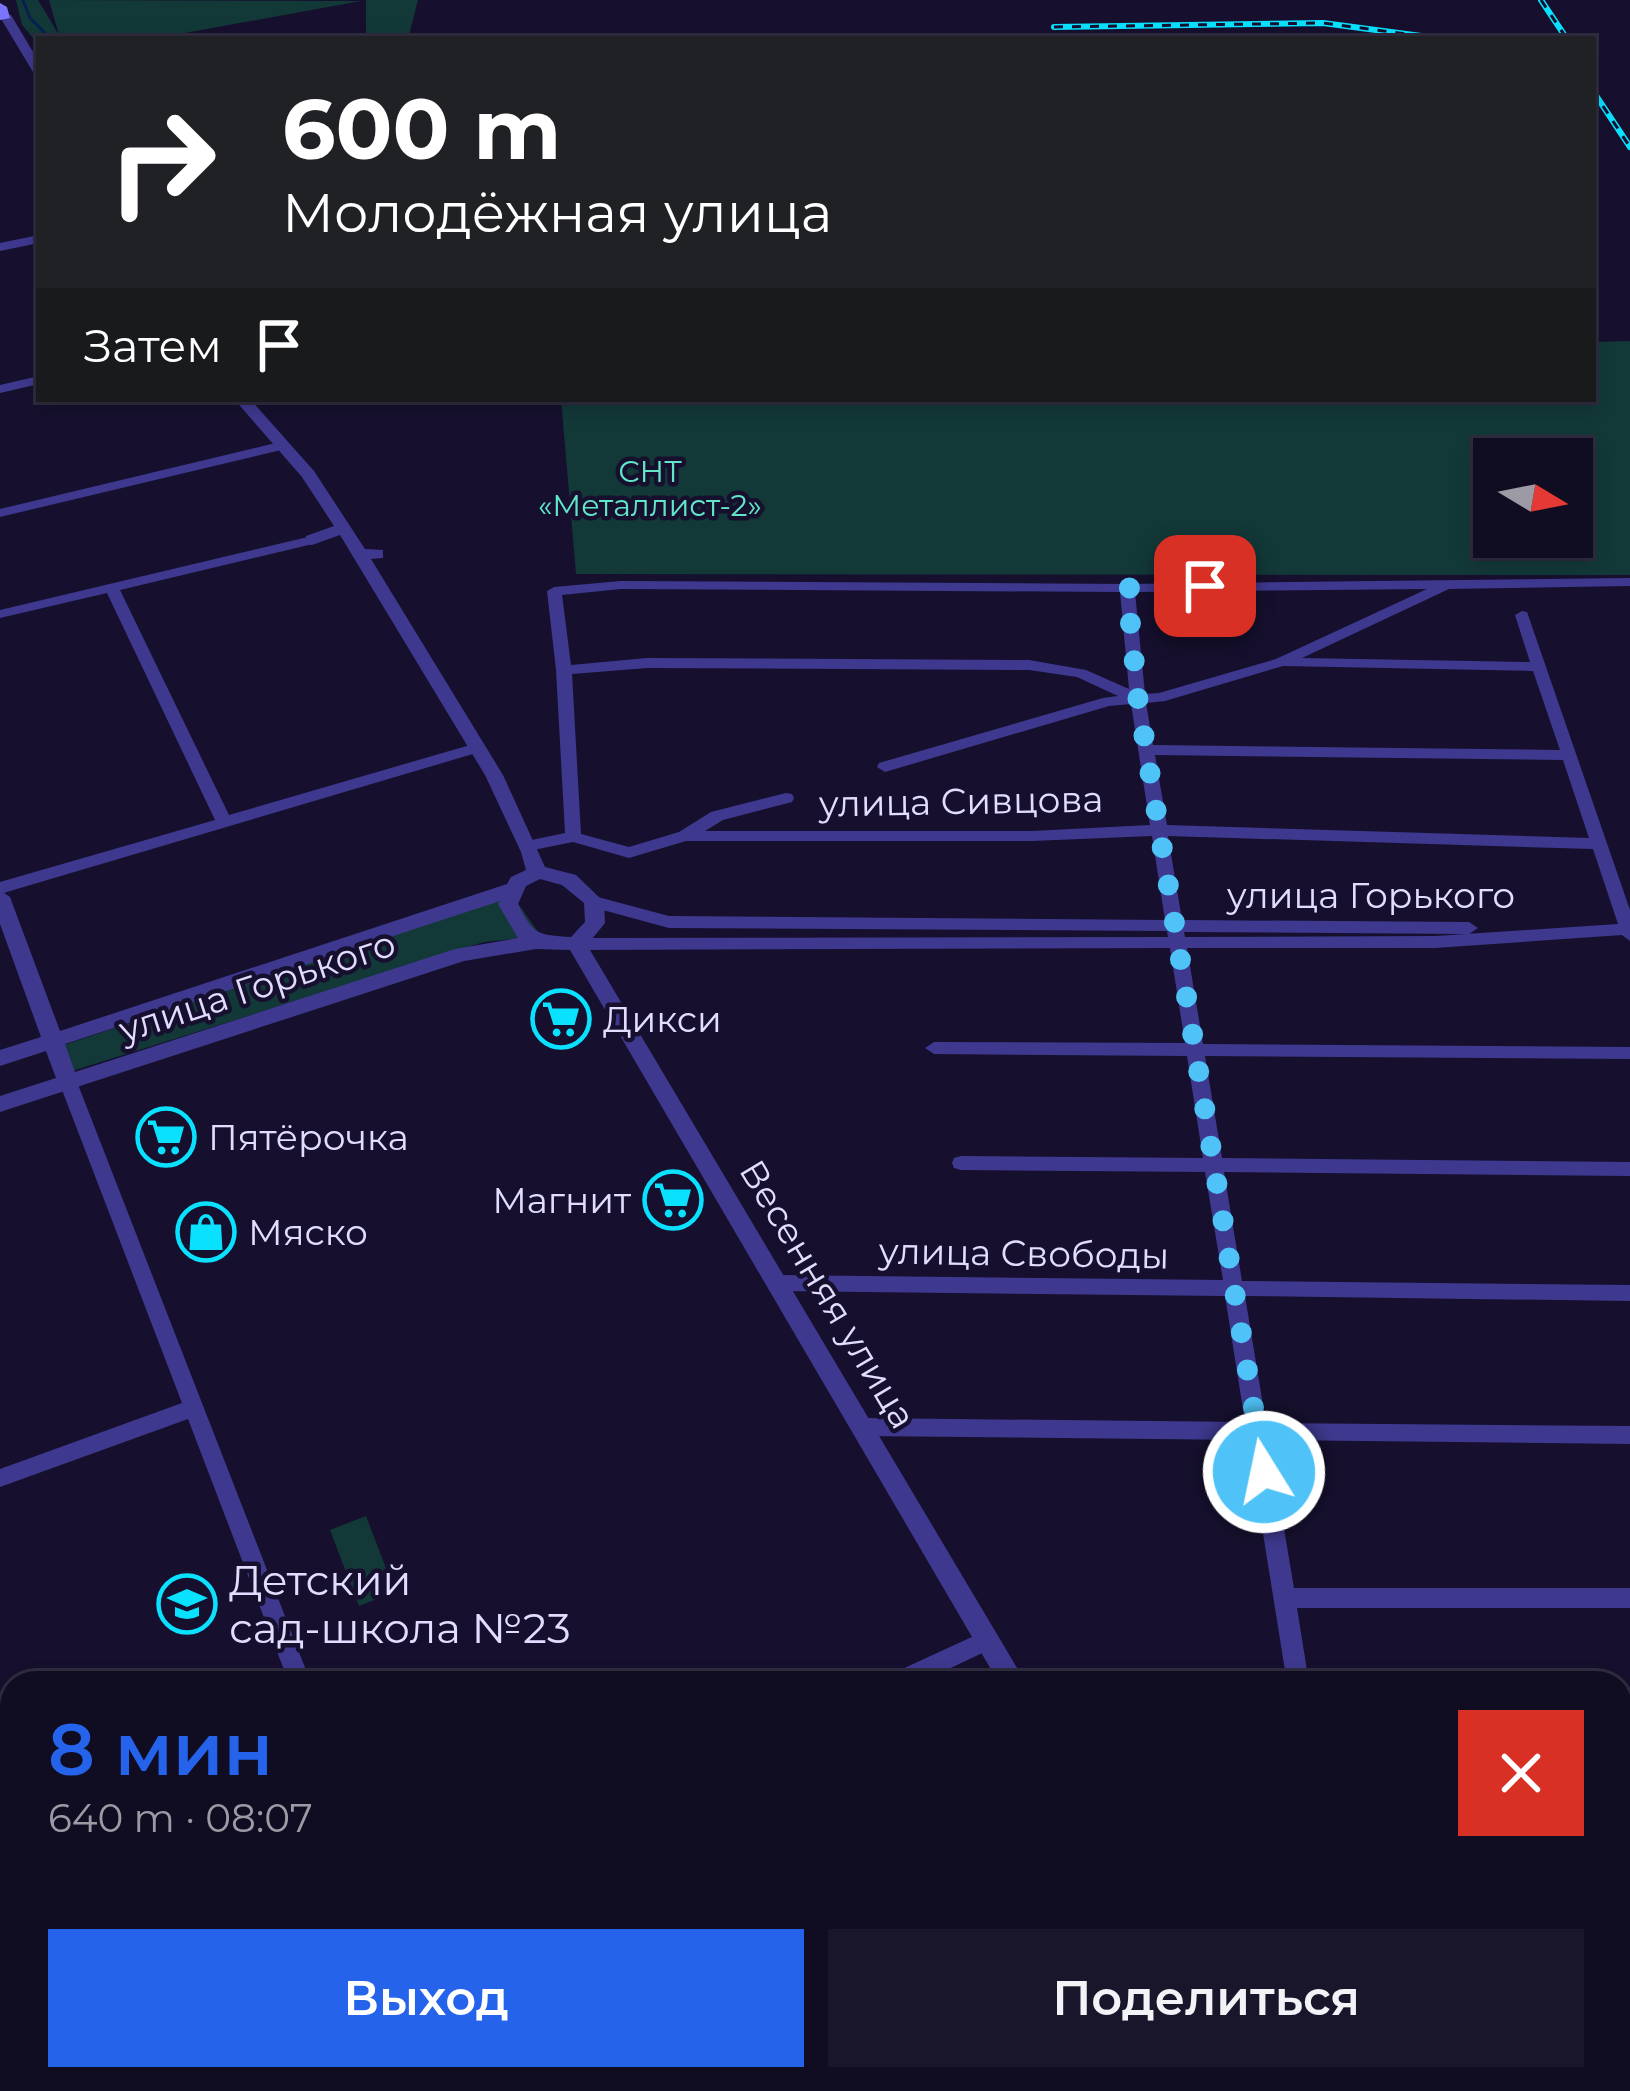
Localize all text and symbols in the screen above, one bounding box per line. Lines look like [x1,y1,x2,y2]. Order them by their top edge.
text: 600 m [282,78,561,180]
icon: right [84,84,240,240]
text: Молодёжная улица [282,180,832,246]
icon: arrive [246,312,312,378]
text: Затем [84,318,222,373]
north arrow [1473,438,1593,558]
map controls [1473,438,1593,558]
park label: СНТ «Металлист-2» [538,453,762,524]
pin [1154,535,1256,637]
icon: arrive [1172,553,1238,619]
street label: улица Сивцова [817,777,1104,825]
street label: улица Горького [1226,873,1515,917]
street label: улица Горького [112,921,401,1052]
supermarket icon: Дикси [530,988,592,1050]
place label: Дикси [603,997,722,1041]
supermarket icon: Пятёрочка [135,1106,197,1168]
place label: Пятёрочка [208,1115,409,1159]
street label: Весенняя улица [730,1152,926,1436]
supermarket icon: Магнит [642,1169,704,1231]
place label: Магнит [492,1178,631,1222]
shop icon: Мяско [175,1201,237,1263]
place label: Мяско [248,1210,368,1254]
street label: улица Свободы [877,1228,1170,1278]
position arrow [1201,1409,1327,1535]
place label: Детский сад-школа №23 [229,1554,571,1654]
school or university icon: Детский сад-школа №23 [156,1573,218,1635]
text: 8 мин [48,1705,273,1793]
button: close [1458,1710,1584,1836]
text: 640 m · 08:07 [48,1794,313,1842]
button: Выход [48,1929,804,2067]
button: Поделиться [828,1929,1584,2067]

